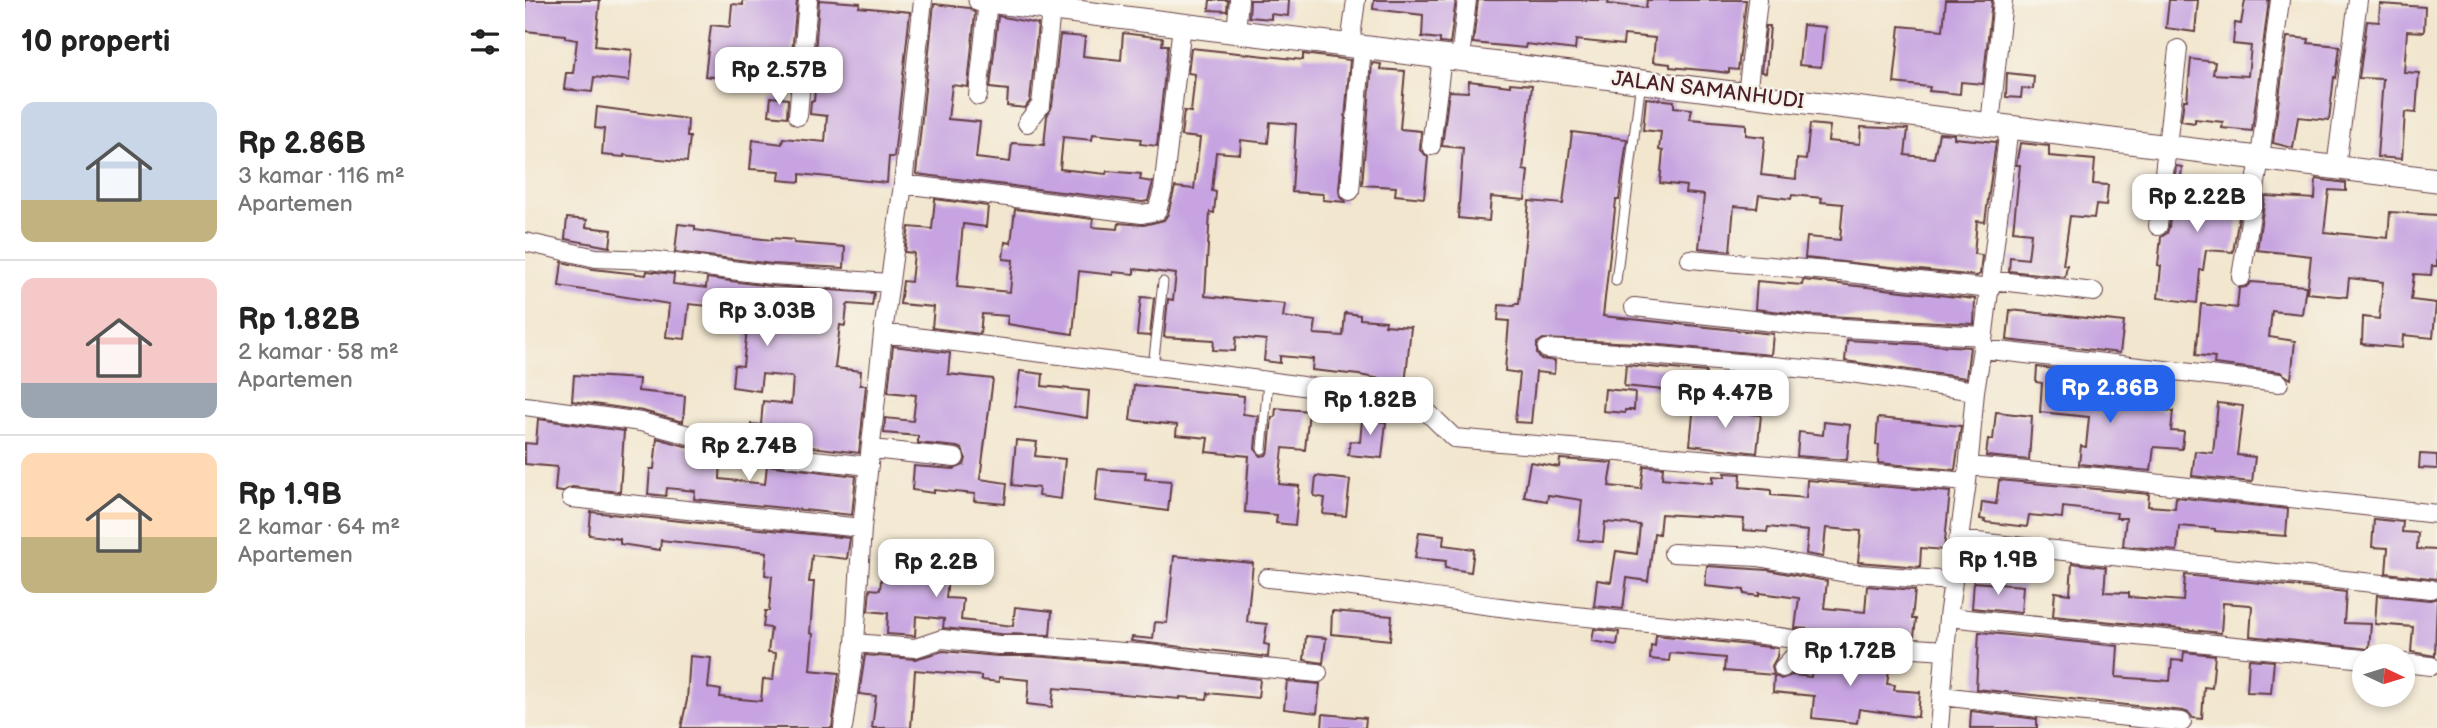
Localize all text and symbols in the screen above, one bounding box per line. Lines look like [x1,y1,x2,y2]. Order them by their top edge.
icon: filters [466,23,504,61]
text: 10 properti [21,24,170,60]
pin: Rp 2.57B [707,48,851,107]
text: Rp 2.57B [731,56,827,84]
street label: JALAN SAMANHUDI [1610,66,1806,114]
text: Rp 2.86B [238,126,366,162]
icon: home [77,130,161,214]
text: 3 kamar · 116 m² [238,162,405,190]
pin: Rp 2.22B [2125,174,2269,234]
text: Rp 2.22B [2148,183,2246,211]
text: Apartemen [238,190,353,218]
pin: Rp 3.03B [695,288,839,348]
text: Rp 3.03B [718,297,816,325]
text: Rp 1.82B [238,302,360,338]
icon: home [77,306,161,390]
text: 2 kamar · 58 m² [238,338,399,366]
text: Apartemen [238,366,353,394]
pin: Rp 2.86B [2038,366,2182,425]
pin: Rp 4.47B [1653,370,1797,430]
text: Rp 2.86B [2061,374,2159,402]
pin: Rp 1.82B [1298,378,1442,437]
text: Rp 4.47B [1677,379,1773,407]
text: Rp 1.82B [1323,386,1417,414]
pin: Rp 2.74B [677,424,821,483]
text: Rp 2.74B [701,432,797,460]
text: Rp 1.9B [238,477,342,513]
icon: home [77,481,161,565]
text: 2 kamar · 64 m² [238,513,400,541]
pin: Rp 1.9B [1933,538,2063,597]
pin: Rp 2.2B [871,540,1001,599]
text: Apartemen [238,541,353,569]
text: Rp 1.9B [1958,546,2038,574]
text: Rp 2.2B [894,548,978,576]
pin: Rp 1.72B [1778,628,1922,688]
text: Rp 1.72B [1804,637,1896,665]
north arrow [2352,644,2415,707]
map controls [2352,644,2415,707]

